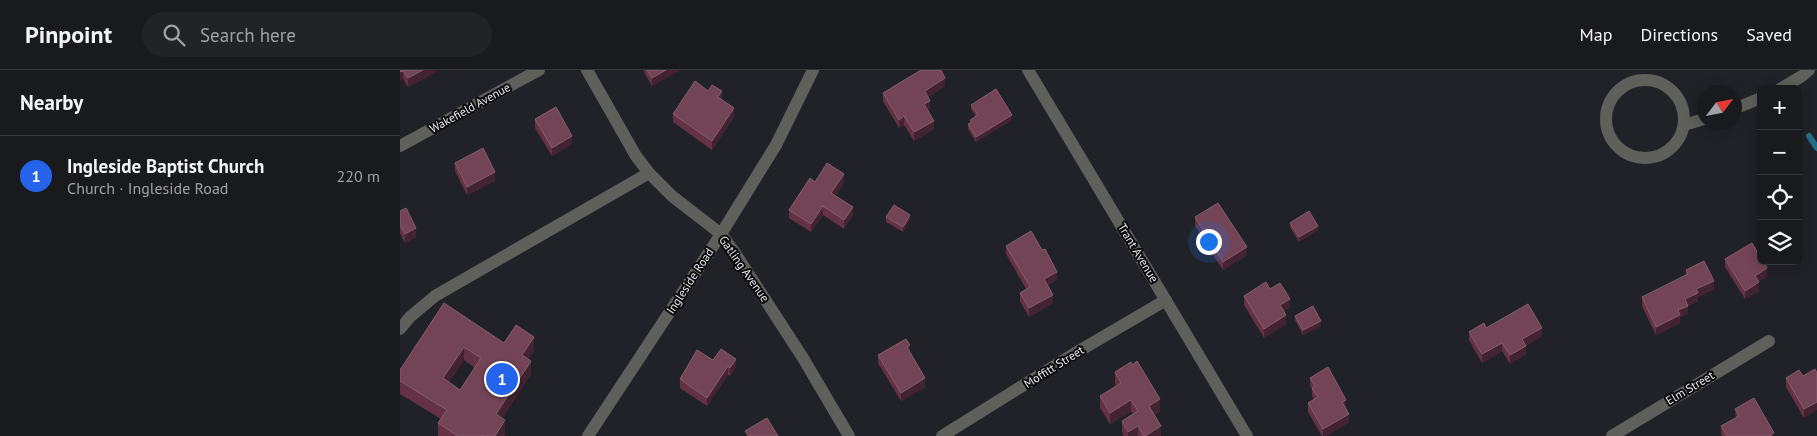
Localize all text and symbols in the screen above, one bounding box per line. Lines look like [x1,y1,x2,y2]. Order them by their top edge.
search box [142,12,492,57]
text: Pinpoint [25,19,112,50]
icon: search [160,21,188,49]
text: Search here [200,23,296,47]
text: Map [1580,23,1612,46]
text: Directions [1640,23,1718,46]
text: Saved [1746,23,1792,46]
street label: Wakefield Avenue [427,79,513,136]
north arrow [1697,85,1742,130]
map controls [1757,85,1802,265]
button: + [1757,85,1802,130]
text: Nearby [20,89,83,116]
button: − [1757,130,1802,175]
text: Ingleside Baptist Church [67,154,264,178]
text: 1 [31,166,41,186]
text: 220 m [337,166,380,186]
button: locate [1757,175,1802,220]
text: Church · Ingleside Road [67,178,228,198]
street label: Trant Avenue [1115,220,1162,285]
button: layers [1757,220,1802,265]
your location [1196,229,1222,255]
street label: Gatling Avenue [716,233,773,305]
street label: Ingleside Road [663,245,716,316]
street label: Moffitt Street [1021,342,1087,391]
pin: 1 [486,360,518,398]
street label: Elm Street [1663,367,1717,408]

